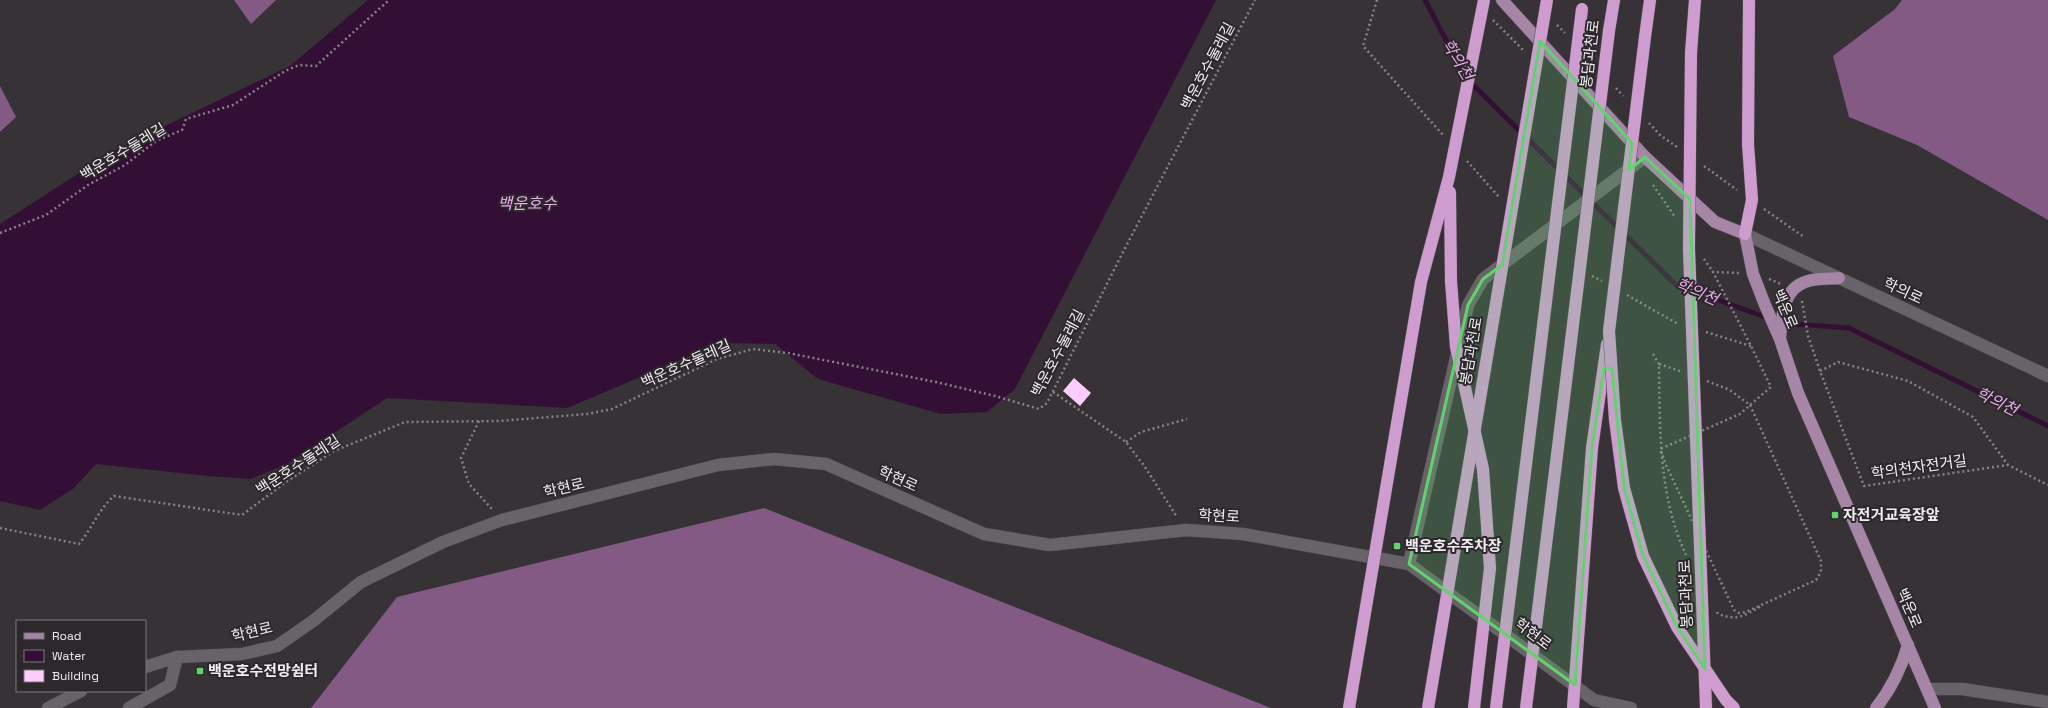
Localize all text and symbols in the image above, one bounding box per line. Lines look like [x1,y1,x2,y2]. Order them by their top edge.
street label: 백운호수둘레길 [1176,19,1239,113]
street label: 봉담과천로 [1576,19,1603,89]
water label: 학의천 [1437,35,1479,86]
street label: 백운호수둘레길 [76,119,169,185]
water label: 백운호수 [498,193,558,214]
water label: 학의천 [1672,273,1723,311]
street label: 학의로 [1880,273,1926,308]
street label: 백운로 [1769,286,1802,332]
street label: 백운호수둘레길 [1026,306,1089,400]
street label: 봉담과천로 [1455,315,1486,387]
street label: 백운호수둘레길 [638,335,734,392]
water label: 학의천 [1972,382,2023,422]
street label: 백운호수둘레길 [252,430,343,499]
street label: 학의천자전거길 [1870,450,1968,483]
street label: 학현로 [875,461,921,496]
street label: 학현로 [541,473,586,502]
street label: 학현로 [1198,505,1240,526]
place label: 자전거교육장앞 [1843,505,1940,524]
marker: 자전거교육장앞 [1830,510,1840,520]
place label: 백운호수주차장 [1405,536,1502,555]
marker: 백운호수주차장 [1392,541,1402,551]
street label: 봉담과천로 [1675,559,1696,629]
street label: 백운로 [1893,585,1926,631]
street label: 학현로 [1511,614,1556,654]
street label: 학현로 [229,617,274,646]
legend [16,620,146,692]
text: Road [52,628,81,644]
text: Water [52,648,86,664]
place label: 백운호수전망쉼터 [208,661,318,680]
marker: 백운호수전망쉼터 [195,666,205,676]
text: Building [52,668,99,684]

